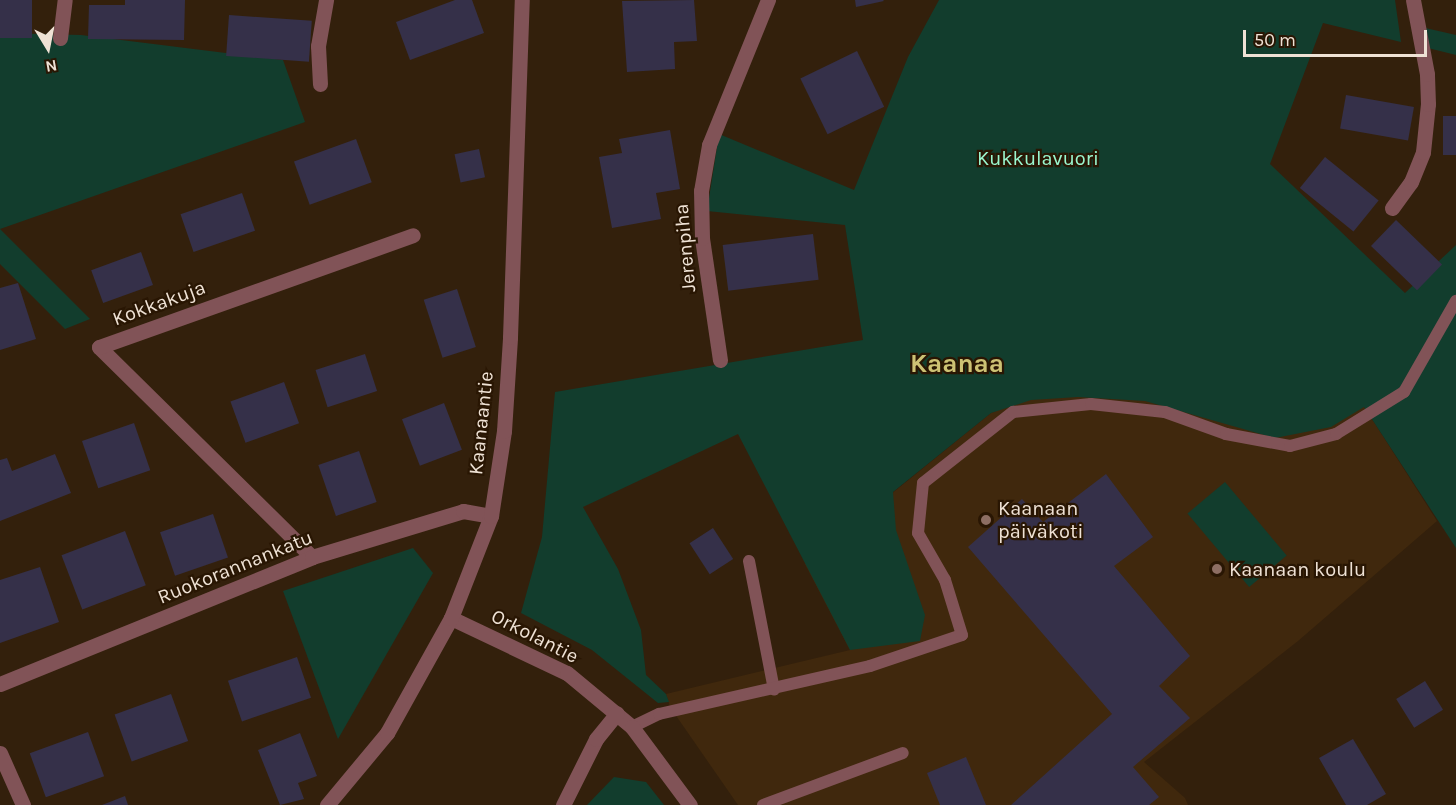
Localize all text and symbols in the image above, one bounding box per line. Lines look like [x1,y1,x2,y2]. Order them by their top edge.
north arrow [18,18,78,78]
scale bar [1246,18,1430,56]
text: 50 m [1254,29,1296,51]
text: N [44,56,59,77]
park label: Kukkulavuori [977,146,1099,170]
street label: Jerenpiha [669,203,701,293]
street label: Kokkakuja [109,275,209,331]
district label: Kaanaa [910,348,1004,380]
street label: Kaanaantie [464,370,498,476]
place label: Kaanaan päiväkoti [998,496,1083,543]
marker: Kaanaan päiväkoti [979,513,993,527]
street label: Ruokorannankatu [154,525,316,609]
place label: Kaanaan koulu [1229,557,1366,581]
marker: Kaanaan koulu [1210,562,1224,576]
street label: Orkolantie [487,604,583,668]

